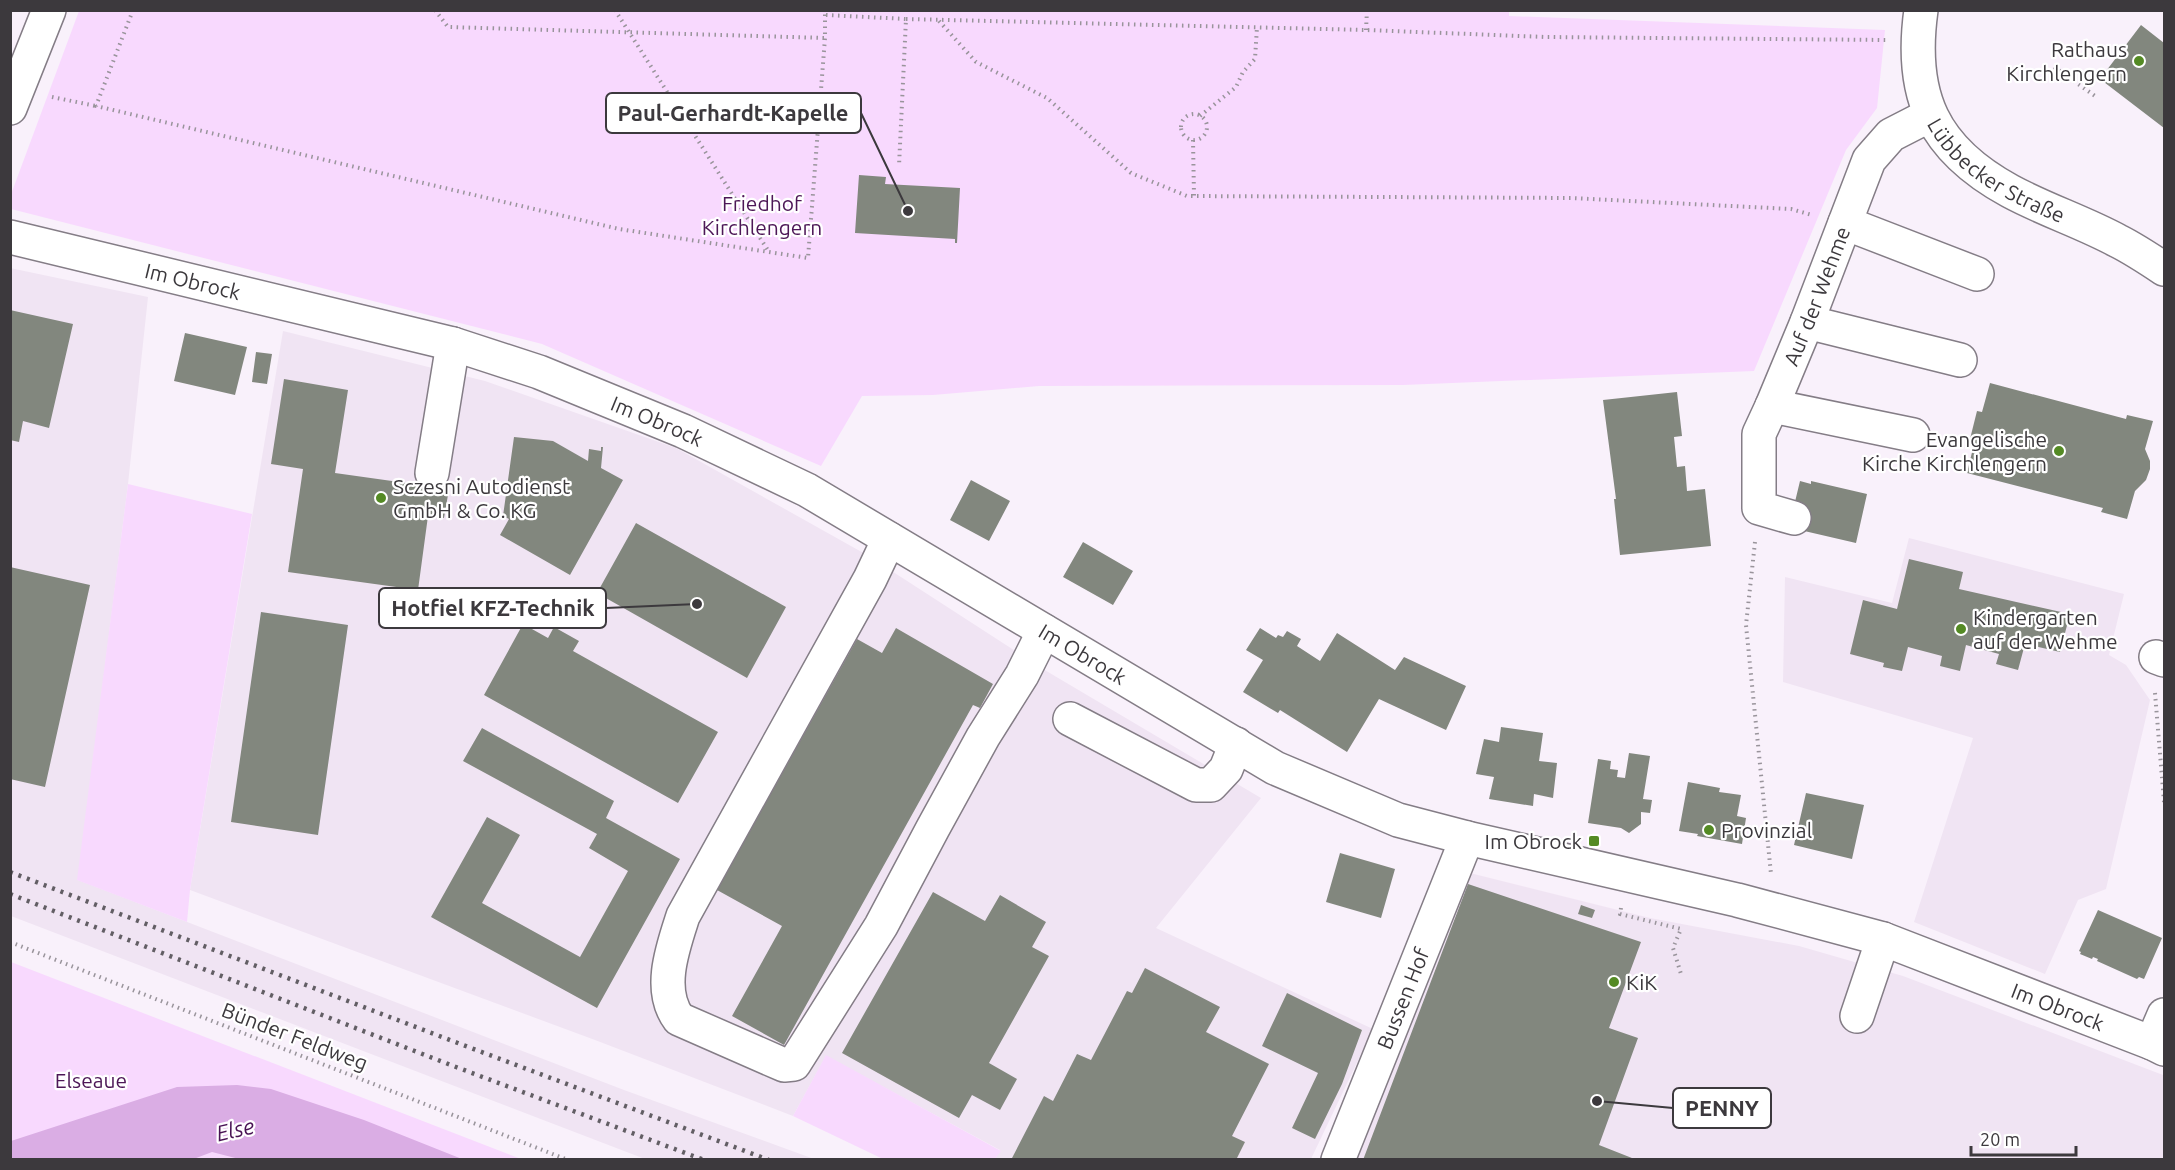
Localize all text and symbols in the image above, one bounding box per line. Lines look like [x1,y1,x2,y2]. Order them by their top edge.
place label: Rathaus Kirchlengern [2006,37,2127,85]
marker: Rathaus Kirchlengern [2132,54,2146,68]
callout: Paul-Gerhardt-Kapelle [606,93,861,133]
text: Paul-Gerhardt-Kapelle [618,100,849,125]
street label: Lübbecker Straße [1923,114,2069,227]
park label: Friedhof Kirchlengern [702,191,822,239]
street label: Auf der Wehme [1778,223,1854,369]
street label: Im Obrock [143,258,243,304]
street label: Im Obrock [608,391,707,451]
place label: Evangelische Kirche Kirchlengern [1862,427,2047,475]
marker: Evangelische Kirche Kirchlengern [2052,444,2066,458]
place label: Sczesni Autodienst GmbH & Co. KG [393,474,570,522]
marker: Sczesni Autodienst GmbH & Co. KG [374,491,388,505]
callout: Hotfiel KFZ-Technik [379,588,606,628]
text: Hotfiel KFZ-Technik [391,595,595,620]
place label: Kindergarten auf der Wehme [1973,605,2118,653]
street label: Im Obrock [1035,619,1131,689]
marker: Kindergarten auf der Wehme [1954,622,1968,636]
place label: Provinzial [1721,818,1812,842]
marker: Provinzial [1702,823,1716,837]
place label: Im Obrock [1485,829,1582,853]
marker: Im Obrock [1587,834,1601,848]
street label: Bussen Hof [1372,943,1434,1053]
place label: KiK [1626,970,1657,994]
marker: KiK [1607,975,1621,989]
street label: Im Obrock [2008,978,2108,1036]
street label: Bünder Feldweg [219,997,371,1075]
park label: Elseaue [55,1068,127,1092]
callout: PENNY [1673,1088,1771,1128]
text: PENNY [1685,1095,1759,1120]
water label: Else [213,1112,257,1146]
scale bar [1971,1119,2076,1157]
text: 20 m [1980,1129,2020,1149]

